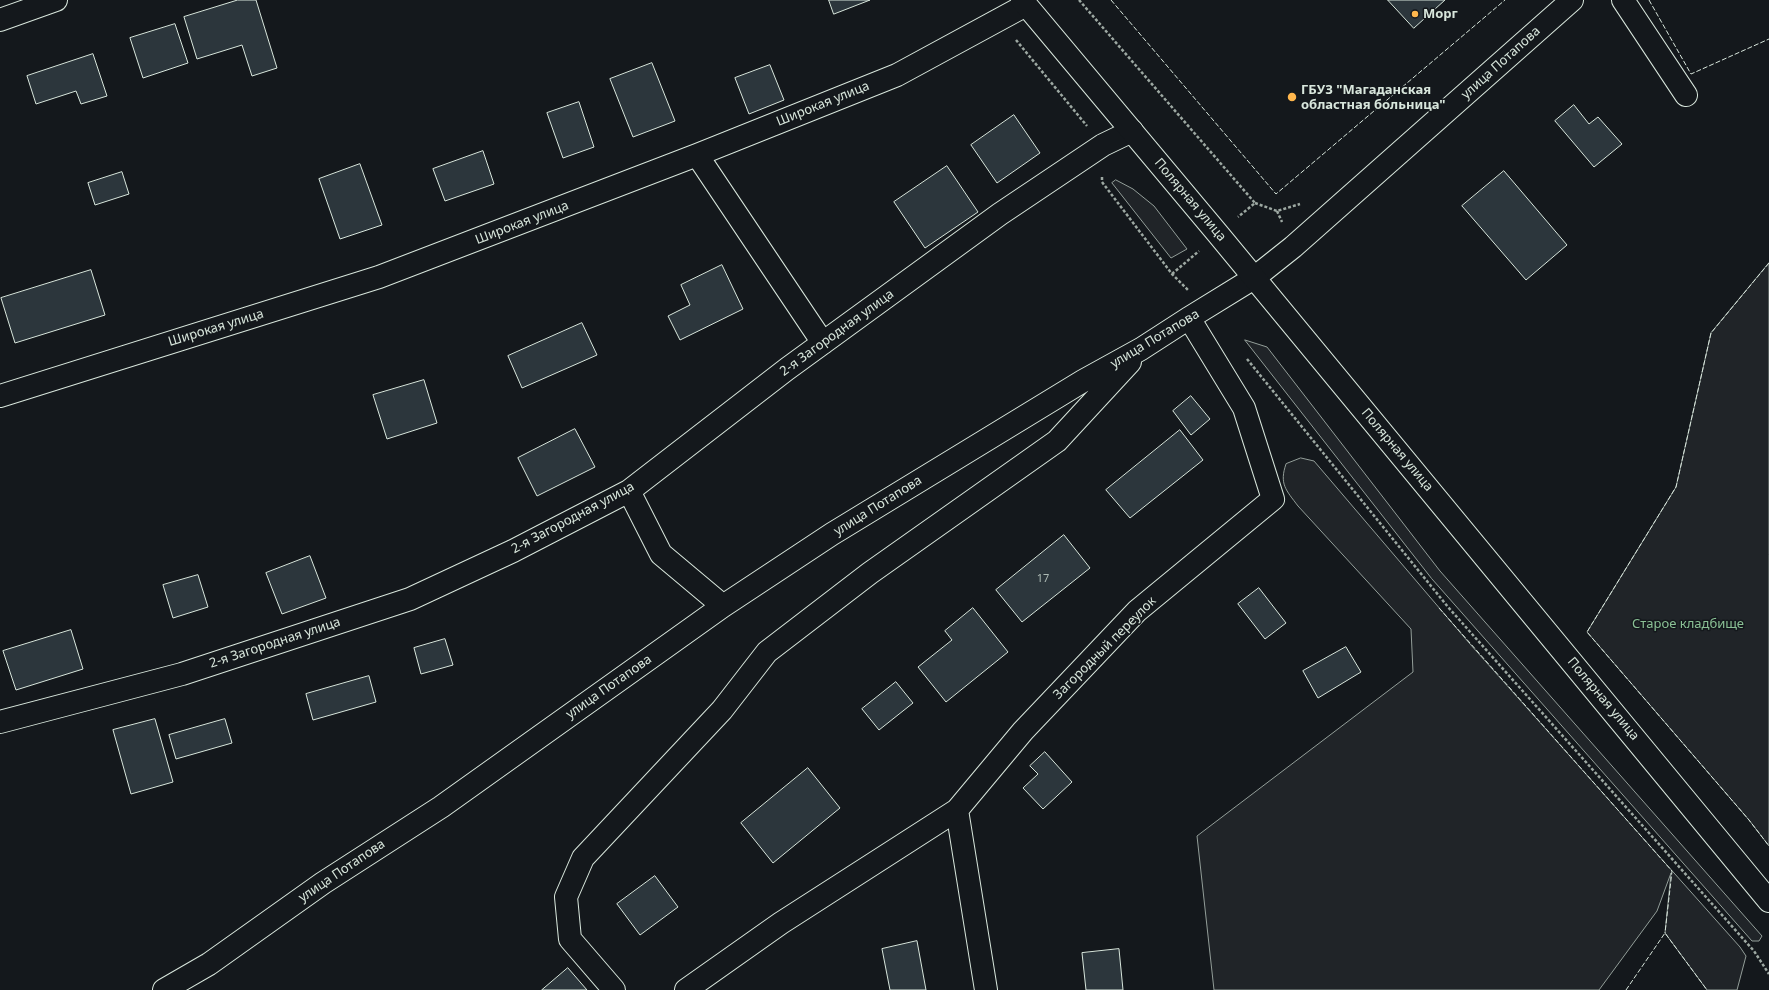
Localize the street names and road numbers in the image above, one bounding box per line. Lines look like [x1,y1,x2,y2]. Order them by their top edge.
street label: улица Потапова [1458,23,1544,103]
street label: Широкая улица [774,78,872,130]
street label: Полярная улица [1151,155,1229,245]
street label: Широкая улица [473,198,571,248]
street label: 2-я Загородная улица [777,286,897,380]
street label: Широкая улица [166,306,266,350]
street label: улица Потапова [1108,306,1202,372]
street label: Полярная улица [1358,405,1436,495]
street label: улица Потапова [831,473,925,539]
street label: 2-я Загородная улица [509,479,637,557]
street label: Загородный переулок [1050,593,1160,703]
street label: 2-я Загородная улица [208,614,342,672]
street label: улица Потапова [563,652,655,722]
street label: Полярная улица [1564,654,1642,744]
street label: улица Потапова [296,836,388,906]

